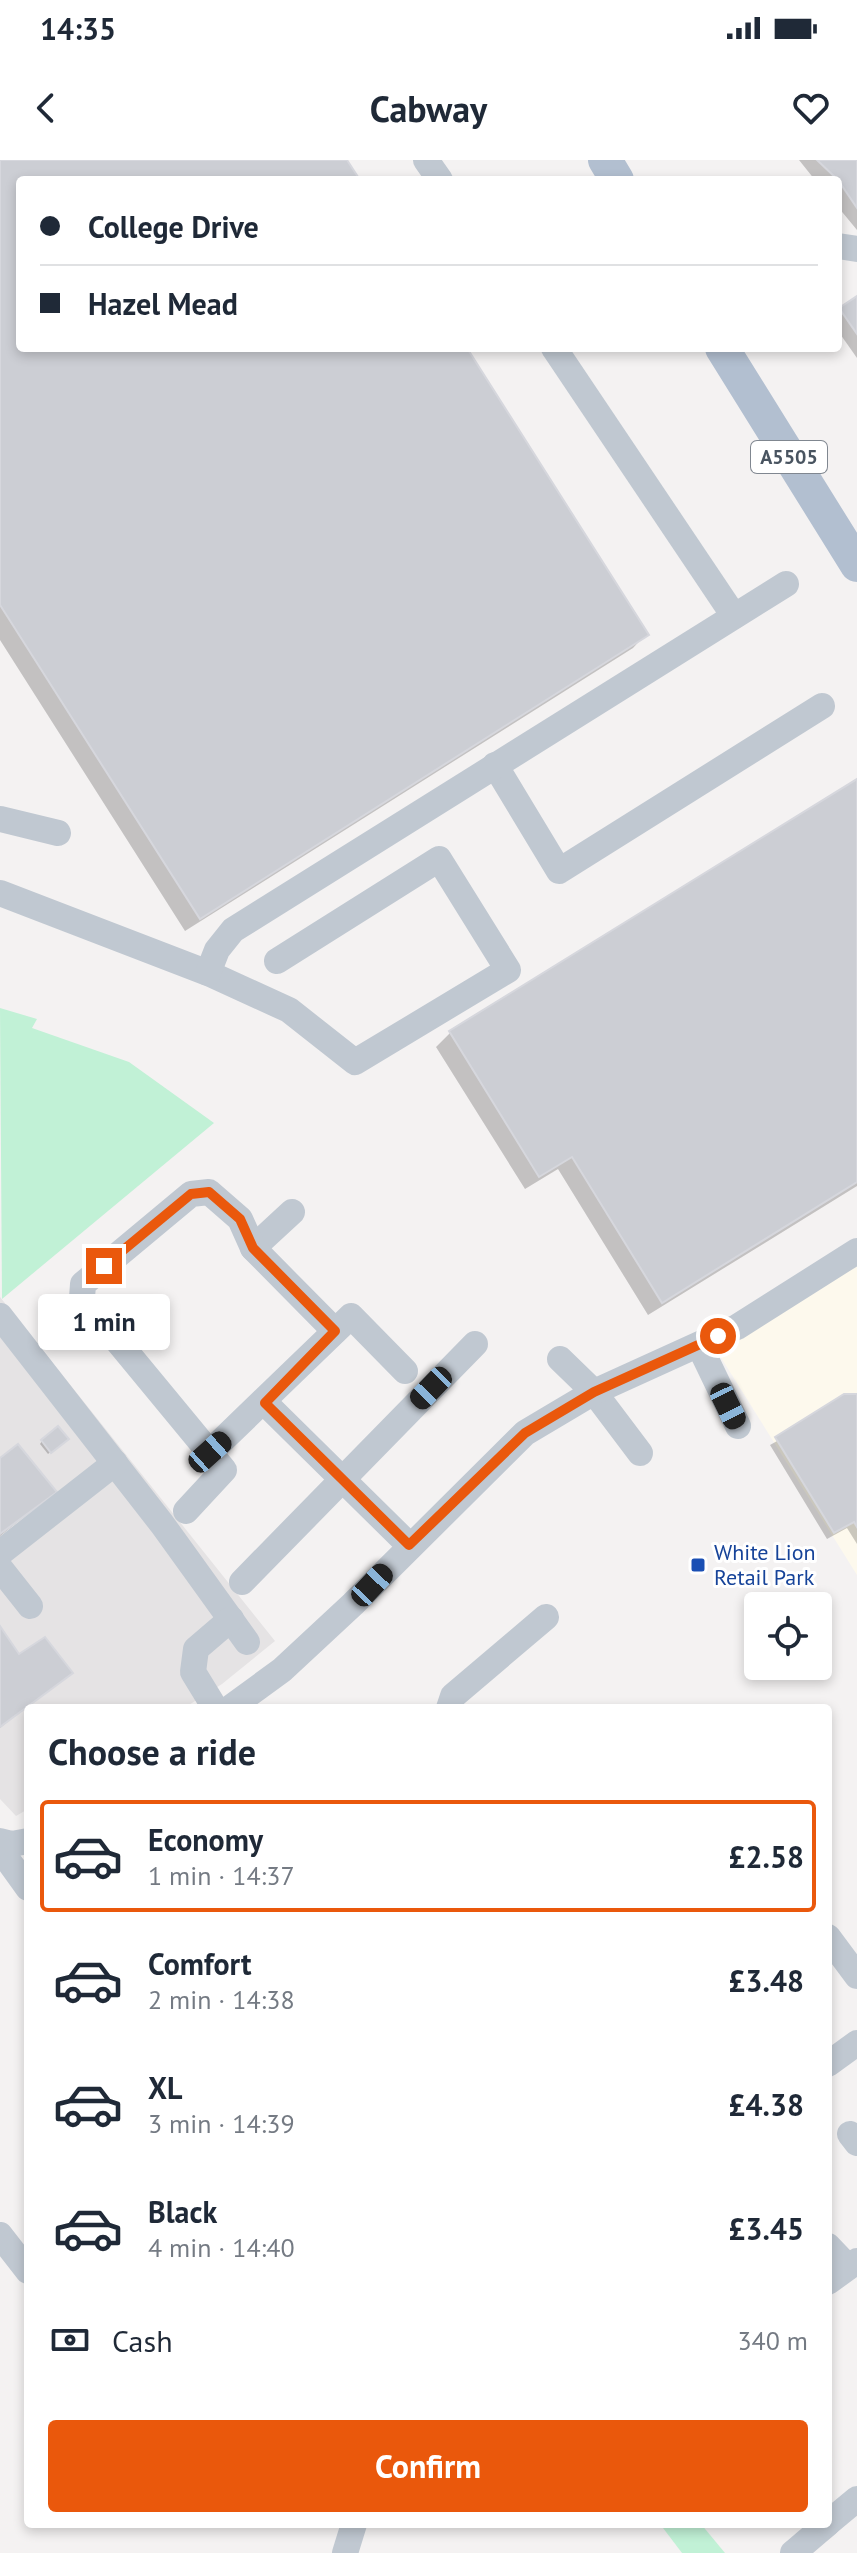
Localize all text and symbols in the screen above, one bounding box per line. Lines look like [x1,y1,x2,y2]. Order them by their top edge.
text: 14:35 [40,9,116,48]
text: Cabway [370,85,487,132]
icon: back [24,86,68,130]
icon: heart [789,86,833,130]
text: College Drive [88,207,259,246]
text: Hazel Mead [88,284,238,323]
road number: A5505 [751,441,827,473]
route end [86,1248,122,1284]
callout: 1 min [38,1294,170,1350]
text: 1 min [72,1305,136,1338]
route start [700,1318,736,1354]
car [406,1362,456,1414]
car [707,1379,749,1433]
car [184,1427,236,1477]
place label: White Lion Retail Park [714,1538,816,1591]
marker: White Lion Retail Park [689,1556,707,1574]
car [347,1559,397,1611]
map controls [744,1592,832,1680]
button: locate [744,1592,832,1680]
text: Choose a ride [48,1728,256,1775]
icon: car [52,1820,124,1892]
text: Economy [148,1820,263,1859]
text: £2.58 [729,1837,804,1876]
text: 1 min · 14:37 [148,1859,295,1892]
icon: car [52,1944,124,2016]
text: Comfort [148,1944,251,1983]
text: £3.48 [729,1961,804,2000]
text: 2 min · 14:38 [148,1983,295,2016]
icon: car [52,2068,124,2140]
text: XL [148,2068,182,2107]
text: £4.38 [729,2085,804,2124]
text: 3 min · 14:39 [148,2107,295,2140]
icon: car [52,2192,124,2264]
text: Black [148,2192,217,2231]
text: £3.45 [729,2209,804,2248]
text: 4 min · 14:40 [148,2231,295,2264]
icon: cash [48,2318,92,2362]
text: Cash [112,2321,173,2360]
text: 340 m [737,2324,808,2357]
button: Confirm [48,2420,808,2512]

